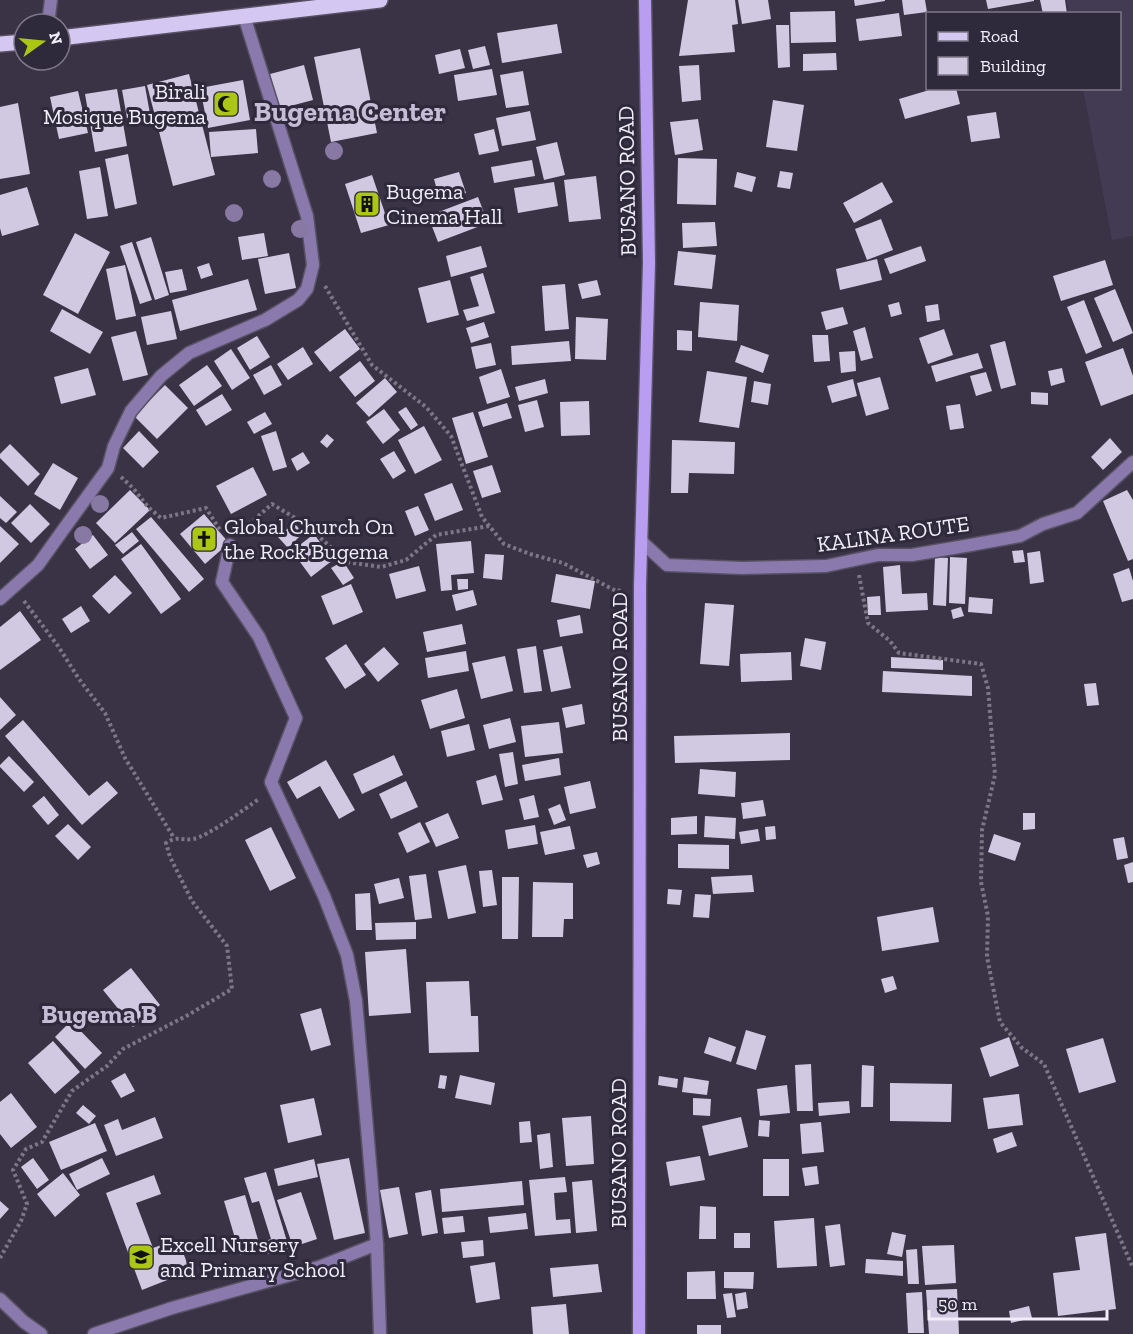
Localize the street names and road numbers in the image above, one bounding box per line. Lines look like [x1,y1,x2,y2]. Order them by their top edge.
street label: BUSANO ROAD [612,106,642,256]
street label: KALINA ROUTE [815,510,971,558]
street label: BUSANO ROAD [606,592,633,742]
street label: BUSANO ROAD [605,1078,632,1228]

